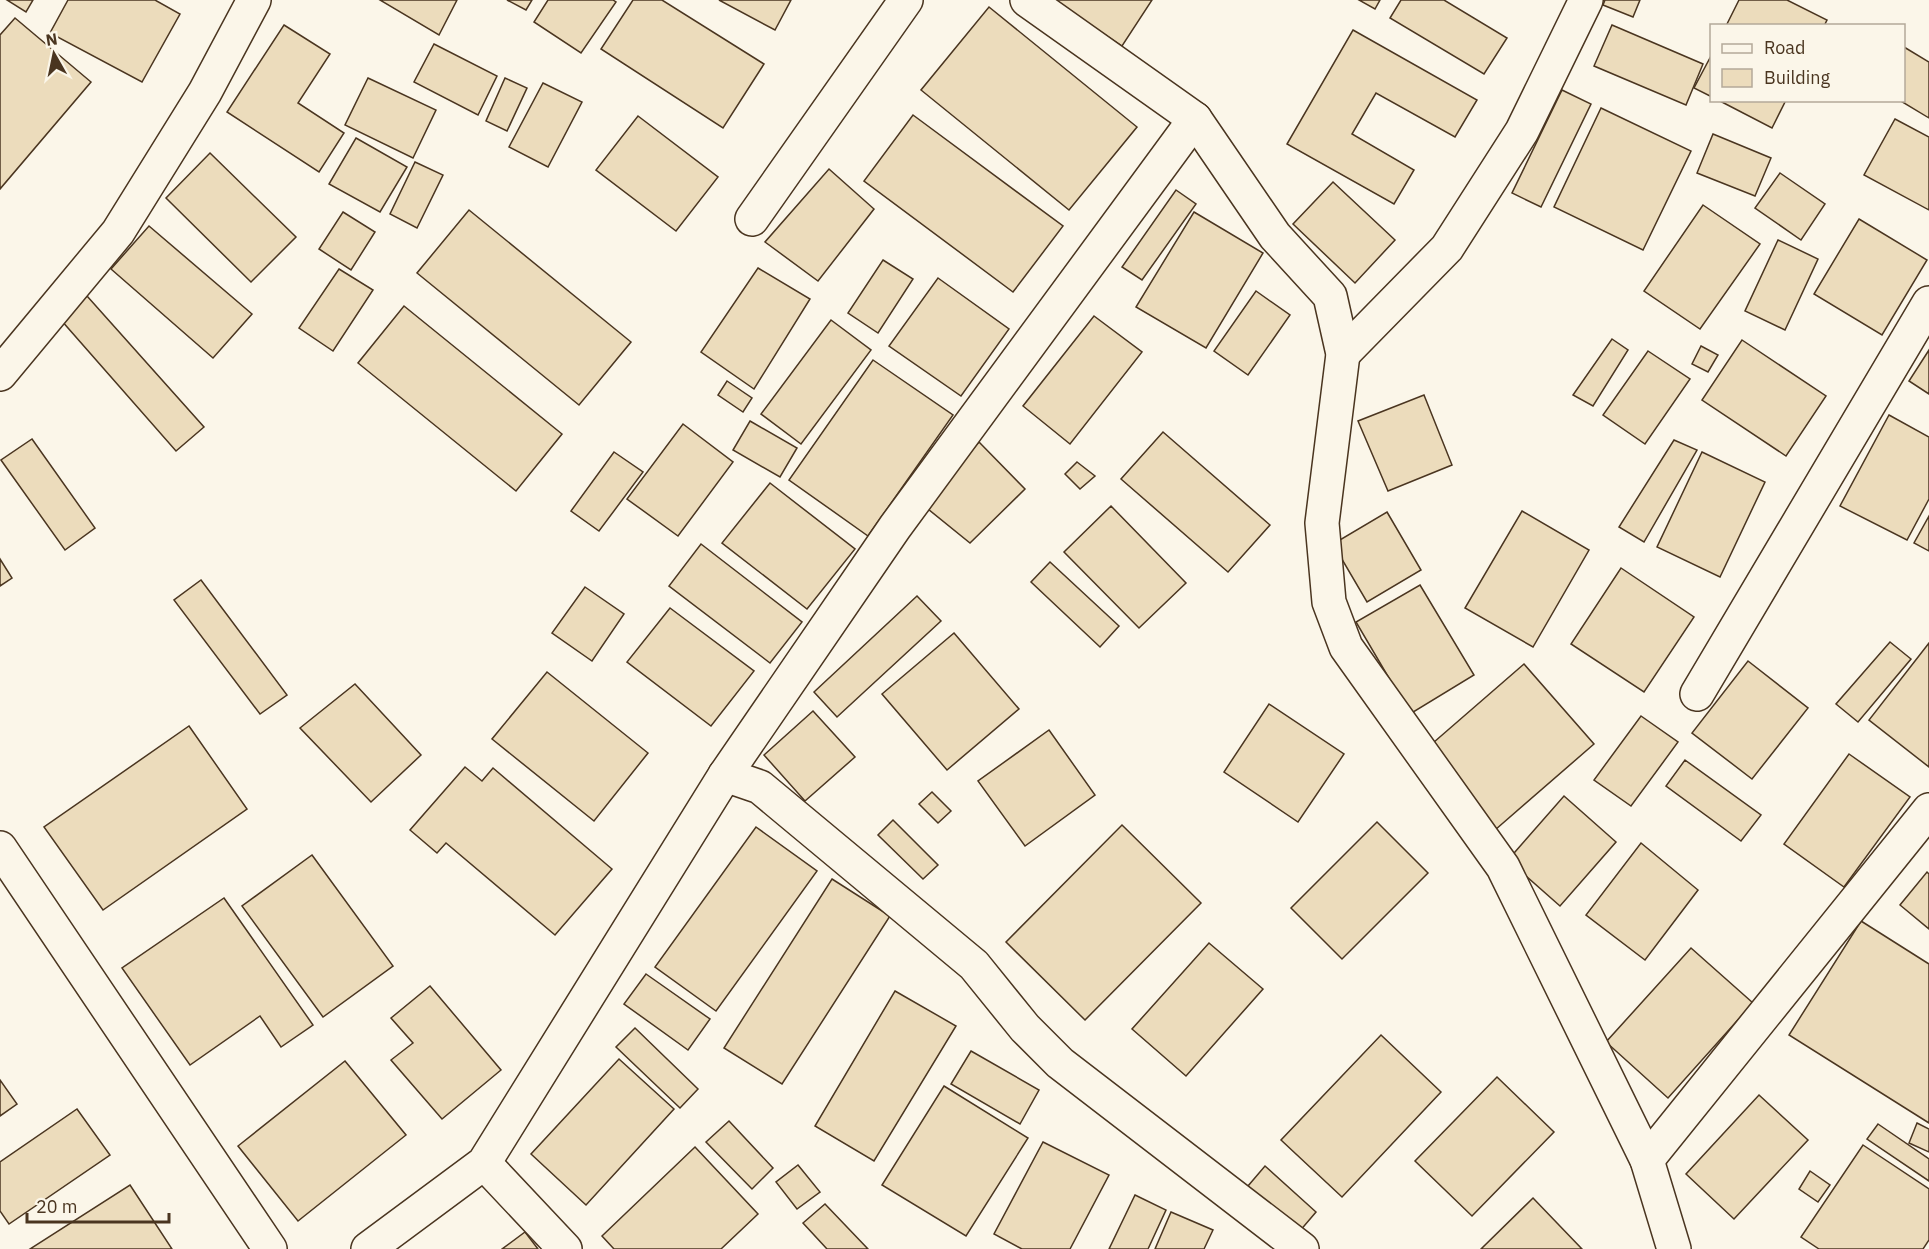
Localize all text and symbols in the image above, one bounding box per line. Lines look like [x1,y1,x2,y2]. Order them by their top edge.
north arrow [24,24,84,84]
legend [1710,24,1905,102]
text: N [44,28,59,50]
text: Road [1764,36,1805,59]
text: Building [1764,66,1831,89]
scale bar [27,1186,170,1224]
text: 20 m [36,1195,78,1218]

